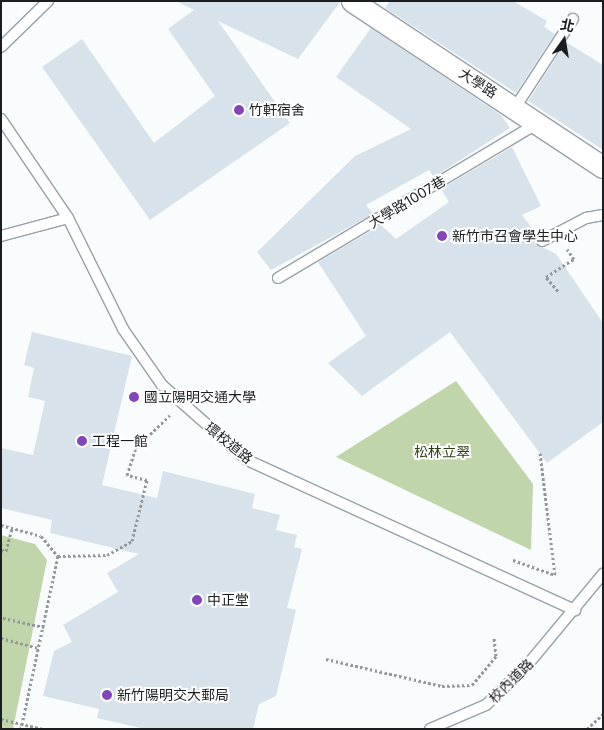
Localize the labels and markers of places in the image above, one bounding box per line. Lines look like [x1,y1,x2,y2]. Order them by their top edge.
place label: 竹軒宿舍 [249,102,305,118]
marker: 竹軒宿舍 [233,104,245,116]
place label: 新竹市召會學生中心 [452,228,578,244]
marker: 新竹市召會學生中心 [436,230,448,242]
place label: 國立陽明交通大學 [144,389,256,405]
marker: 國立陽明交通大學 [128,391,140,403]
place label: 工程一館 [92,433,148,449]
marker: 工程一館 [76,435,88,447]
place label: 中正堂 [207,592,249,608]
marker: 中正堂 [191,594,203,606]
place label: 新竹陽明交大郵局 [117,687,229,703]
marker: 新竹陽明交大郵局 [101,689,113,701]

